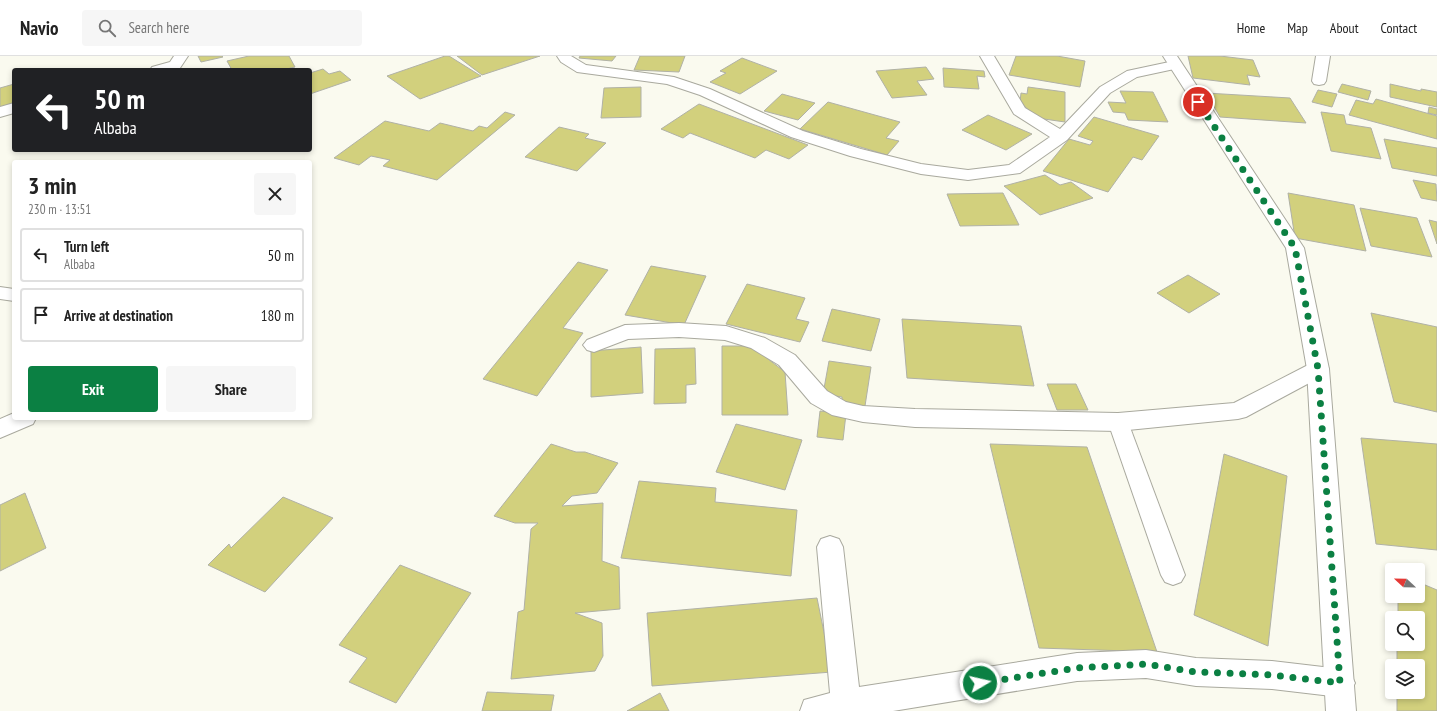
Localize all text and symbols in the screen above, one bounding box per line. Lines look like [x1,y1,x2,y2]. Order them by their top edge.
search box [82,10,362,46]
text: Navio [20,16,58,40]
icon: search [96,17,118,39]
text: Search here [128,18,189,37]
text: Home [1237,19,1265,37]
text: Map [1287,19,1308,37]
text: About [1330,19,1359,37]
text: Contact [1381,19,1417,37]
text: 50 m [94,80,145,117]
icon: left [28,84,80,136]
pin [1181,85,1215,119]
icon: arrive [1187,91,1209,113]
text: Albaba [94,116,137,139]
text: 3 min [28,170,76,201]
button: close [254,173,296,215]
text: 230 m · 13:51 [28,201,91,218]
text: Turn left [64,237,109,256]
icon: left [30,244,52,266]
text: 50 m [268,246,294,265]
text: Albaba [64,256,95,273]
icon: arrive [30,304,52,326]
text: Arrive at destination [64,306,173,325]
text: 180 m [261,306,294,325]
button: Exit [28,366,158,412]
button: Share [166,366,296,412]
north arrow [1385,563,1425,603]
map controls [1385,563,1425,699]
button: search [1385,611,1425,651]
button: layers [1385,659,1425,699]
position arrow [959,662,1001,704]

